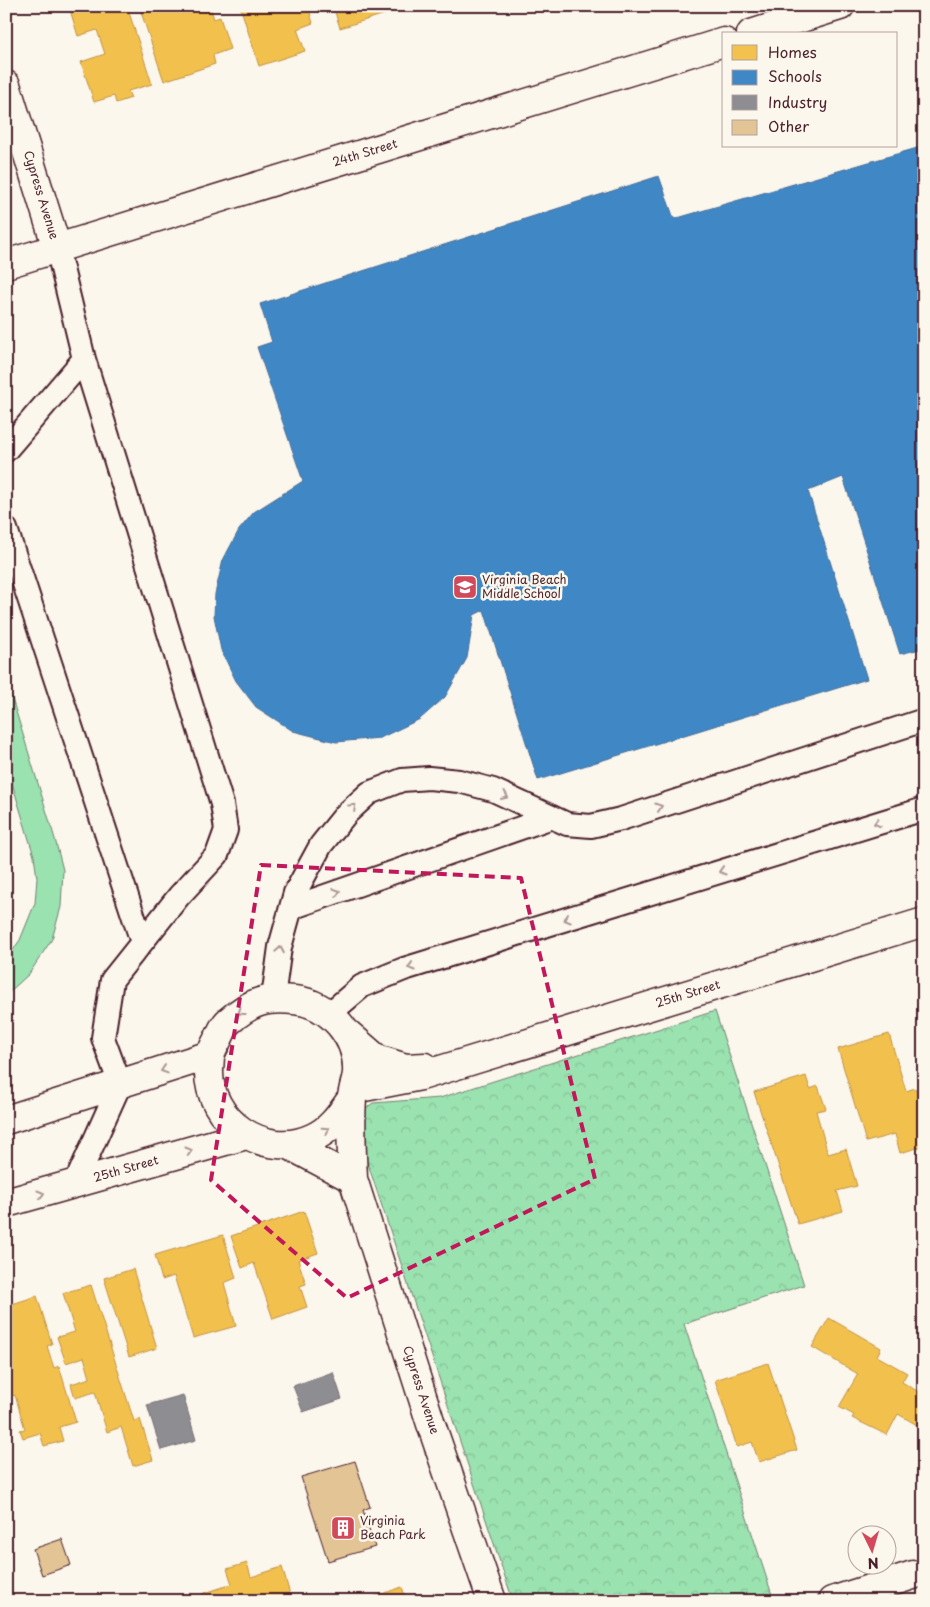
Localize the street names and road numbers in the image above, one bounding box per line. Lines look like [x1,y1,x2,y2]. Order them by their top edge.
street label: 24th Street [330,134,399,170]
street label: Cypress Avenue [20,148,64,242]
street label: 25th Street [653,975,722,1011]
street label: 25th Street [91,1150,160,1186]
street label: Cypress Avenue [399,1343,445,1437]

